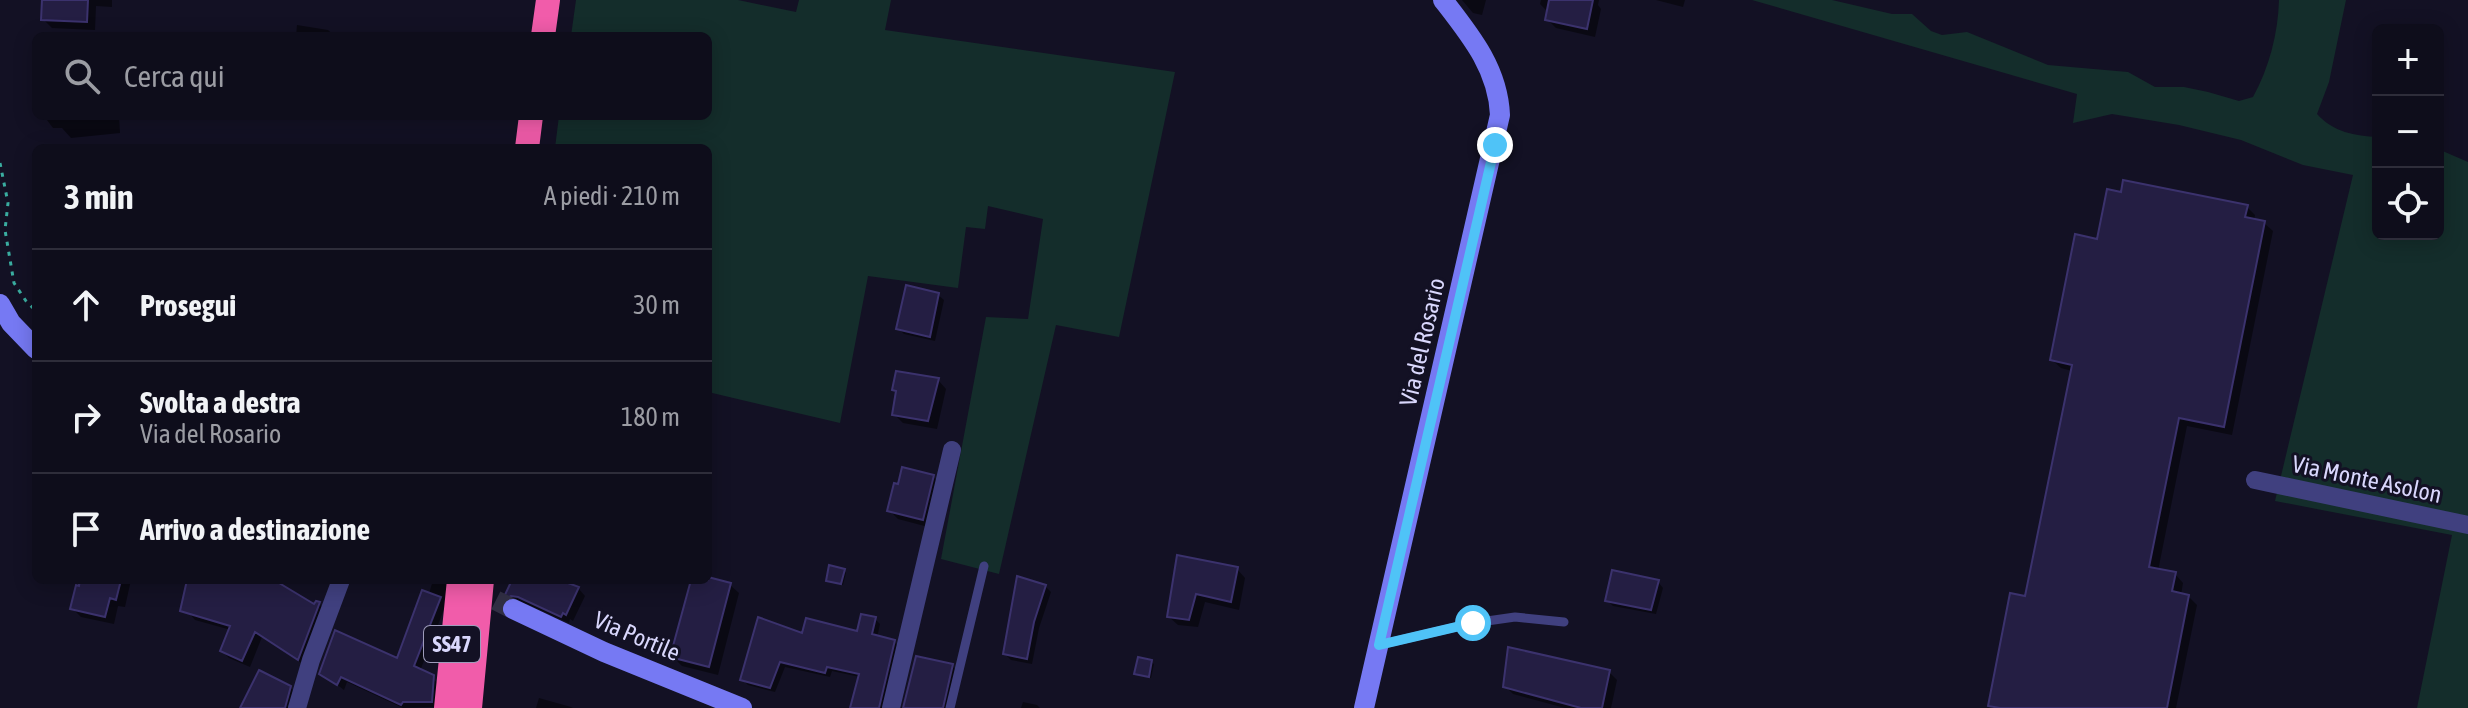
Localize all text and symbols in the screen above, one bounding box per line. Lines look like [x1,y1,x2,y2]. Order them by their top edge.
map controls [2372,24,2444,240]
button: + [2372,24,2444,96]
search box [32,32,712,120]
icon: search [60,54,104,98]
text: Cerca qui [124,59,225,93]
button: − [2372,96,2444,168]
route end [1477,127,1513,163]
button: locate [2372,168,2444,240]
text: 3 min [64,177,133,216]
text: A piedi · 210 m [544,181,680,211]
street label: Via del Rosario [1394,275,1450,409]
icon: ahead [64,283,108,327]
text: Prosegui [140,288,236,322]
text: 30 m [633,290,680,320]
text: Svolta a destra [140,385,300,419]
icon: right [64,395,108,439]
text: 180 m [621,402,680,432]
text: Via del Rosario [140,419,281,449]
street label: Via Monte Asolon [2290,450,2444,508]
icon: arrive [64,507,108,551]
text: Arrivo a destinazione [140,512,370,546]
route start [1455,605,1491,641]
street label: Via Portile [590,606,684,666]
road number: SS47 [424,626,480,662]

